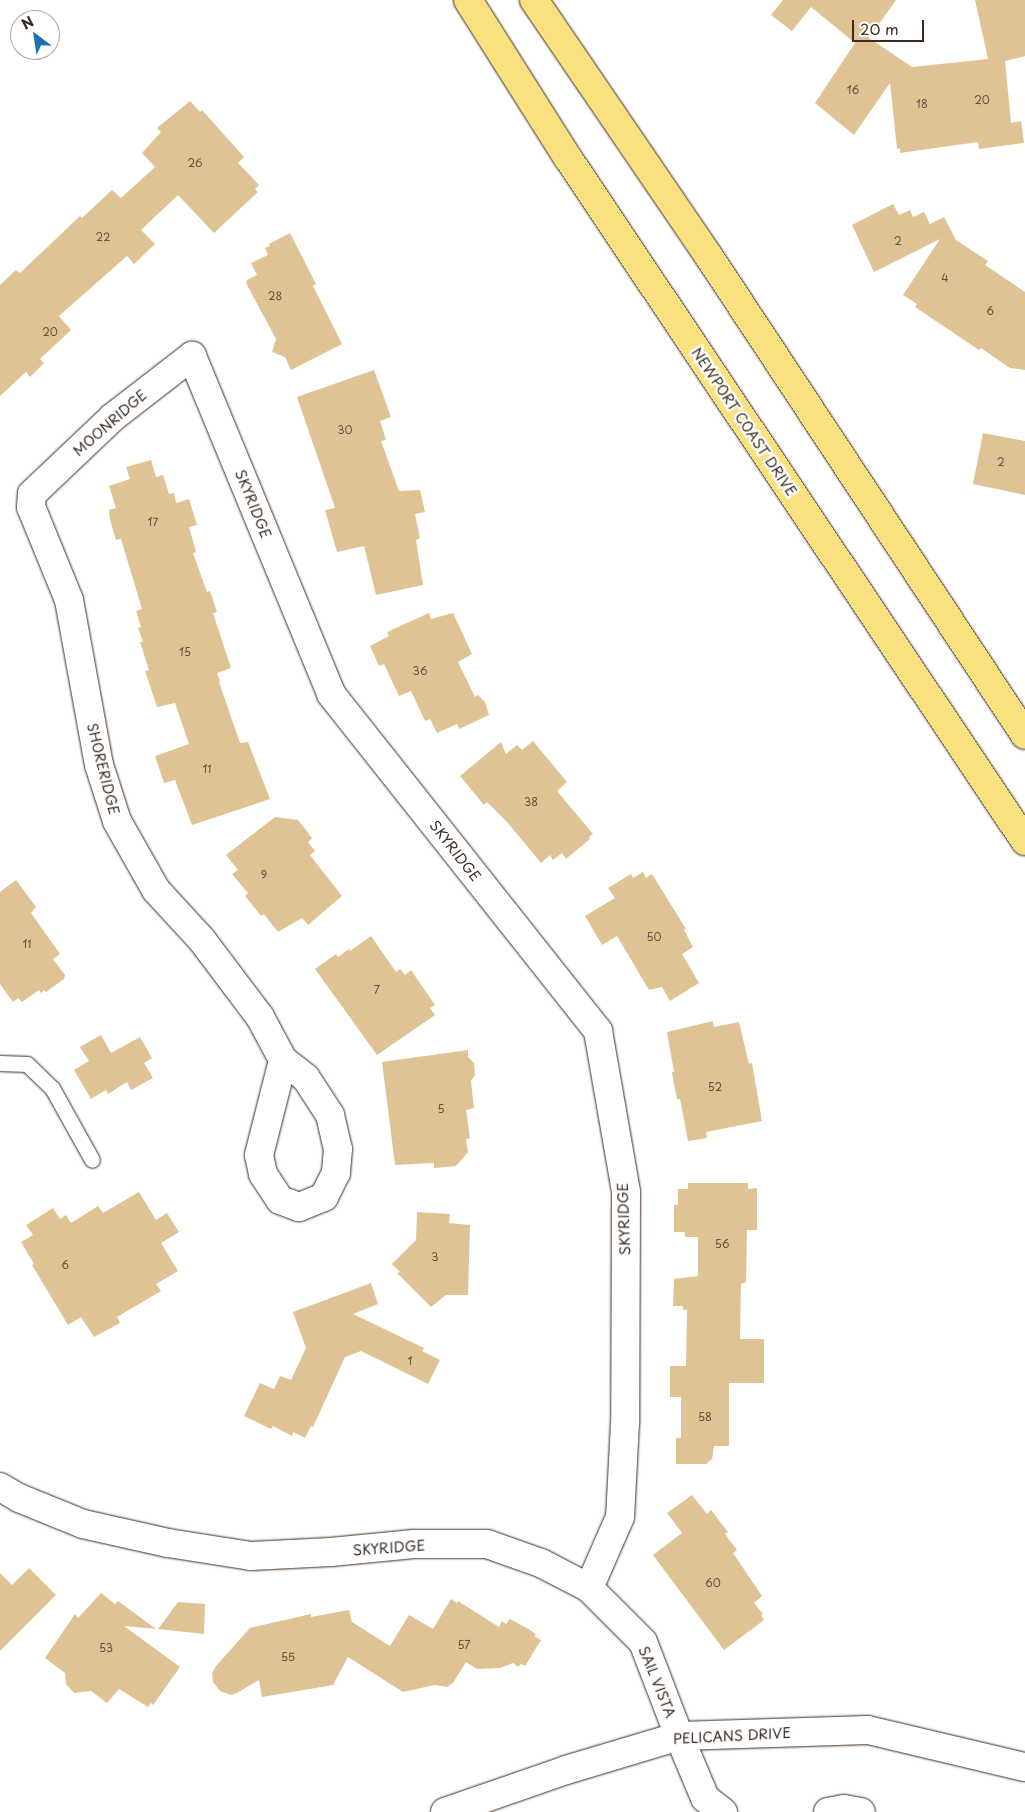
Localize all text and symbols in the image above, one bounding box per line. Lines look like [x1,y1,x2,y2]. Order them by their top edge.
north arrow [10,10,60,60]
scale bar [855,10,928,42]
text: N [17,11,38,34]
text: 20 m [860,17,899,40]
house number: 16 [847,83,859,97]
house number: 20 [974,93,990,107]
house number: 18 [916,97,928,111]
house number: 26 [187,156,203,170]
house number: 22 [96,230,110,244]
house number: 2 [894,234,902,248]
house number: 4 [941,271,949,285]
house number: 28 [268,289,282,303]
house number: 6 [986,304,994,318]
house number: 20 [42,325,58,339]
street label: NEWPORT COAST DRIVE [688,345,800,499]
street label: MOONRIDGE [70,386,150,460]
house number: 30 [337,423,353,437]
house number: 2 [997,455,1005,469]
street label: SKYRIDGE [232,467,274,541]
house number: 17 [148,515,158,529]
house number: 15 [179,645,191,659]
house number: 36 [413,664,427,678]
street label: SHORERIDGE [84,722,122,816]
house number: 11 [202,762,212,776]
house number: 38 [524,795,538,809]
street label: SKYRIDGE [426,817,484,885]
house number: 9 [261,868,267,882]
house number: 50 [646,930,662,944]
house number: 11 [22,937,32,951]
house number: 7 [374,983,380,997]
house number: 52 [708,1080,722,1094]
house number: 5 [437,1102,445,1116]
street label: SKYRIDGE [614,1182,634,1256]
house number: 56 [715,1237,729,1251]
house number: 3 [431,1250,439,1264]
house number: 6 [61,1258,69,1272]
house number: 1 [408,1354,412,1368]
house number: 58 [698,1410,712,1424]
street label: SKYRIDGE [352,1537,426,1559]
house number: 60 [705,1576,721,1590]
house number: 57 [457,1638,471,1652]
house number: 53 [99,1641,113,1655]
street label: SAIL VISTA [635,1643,679,1721]
house number: 55 [281,1650,295,1664]
street label: PELICANS DRIVE [673,1725,791,1747]

